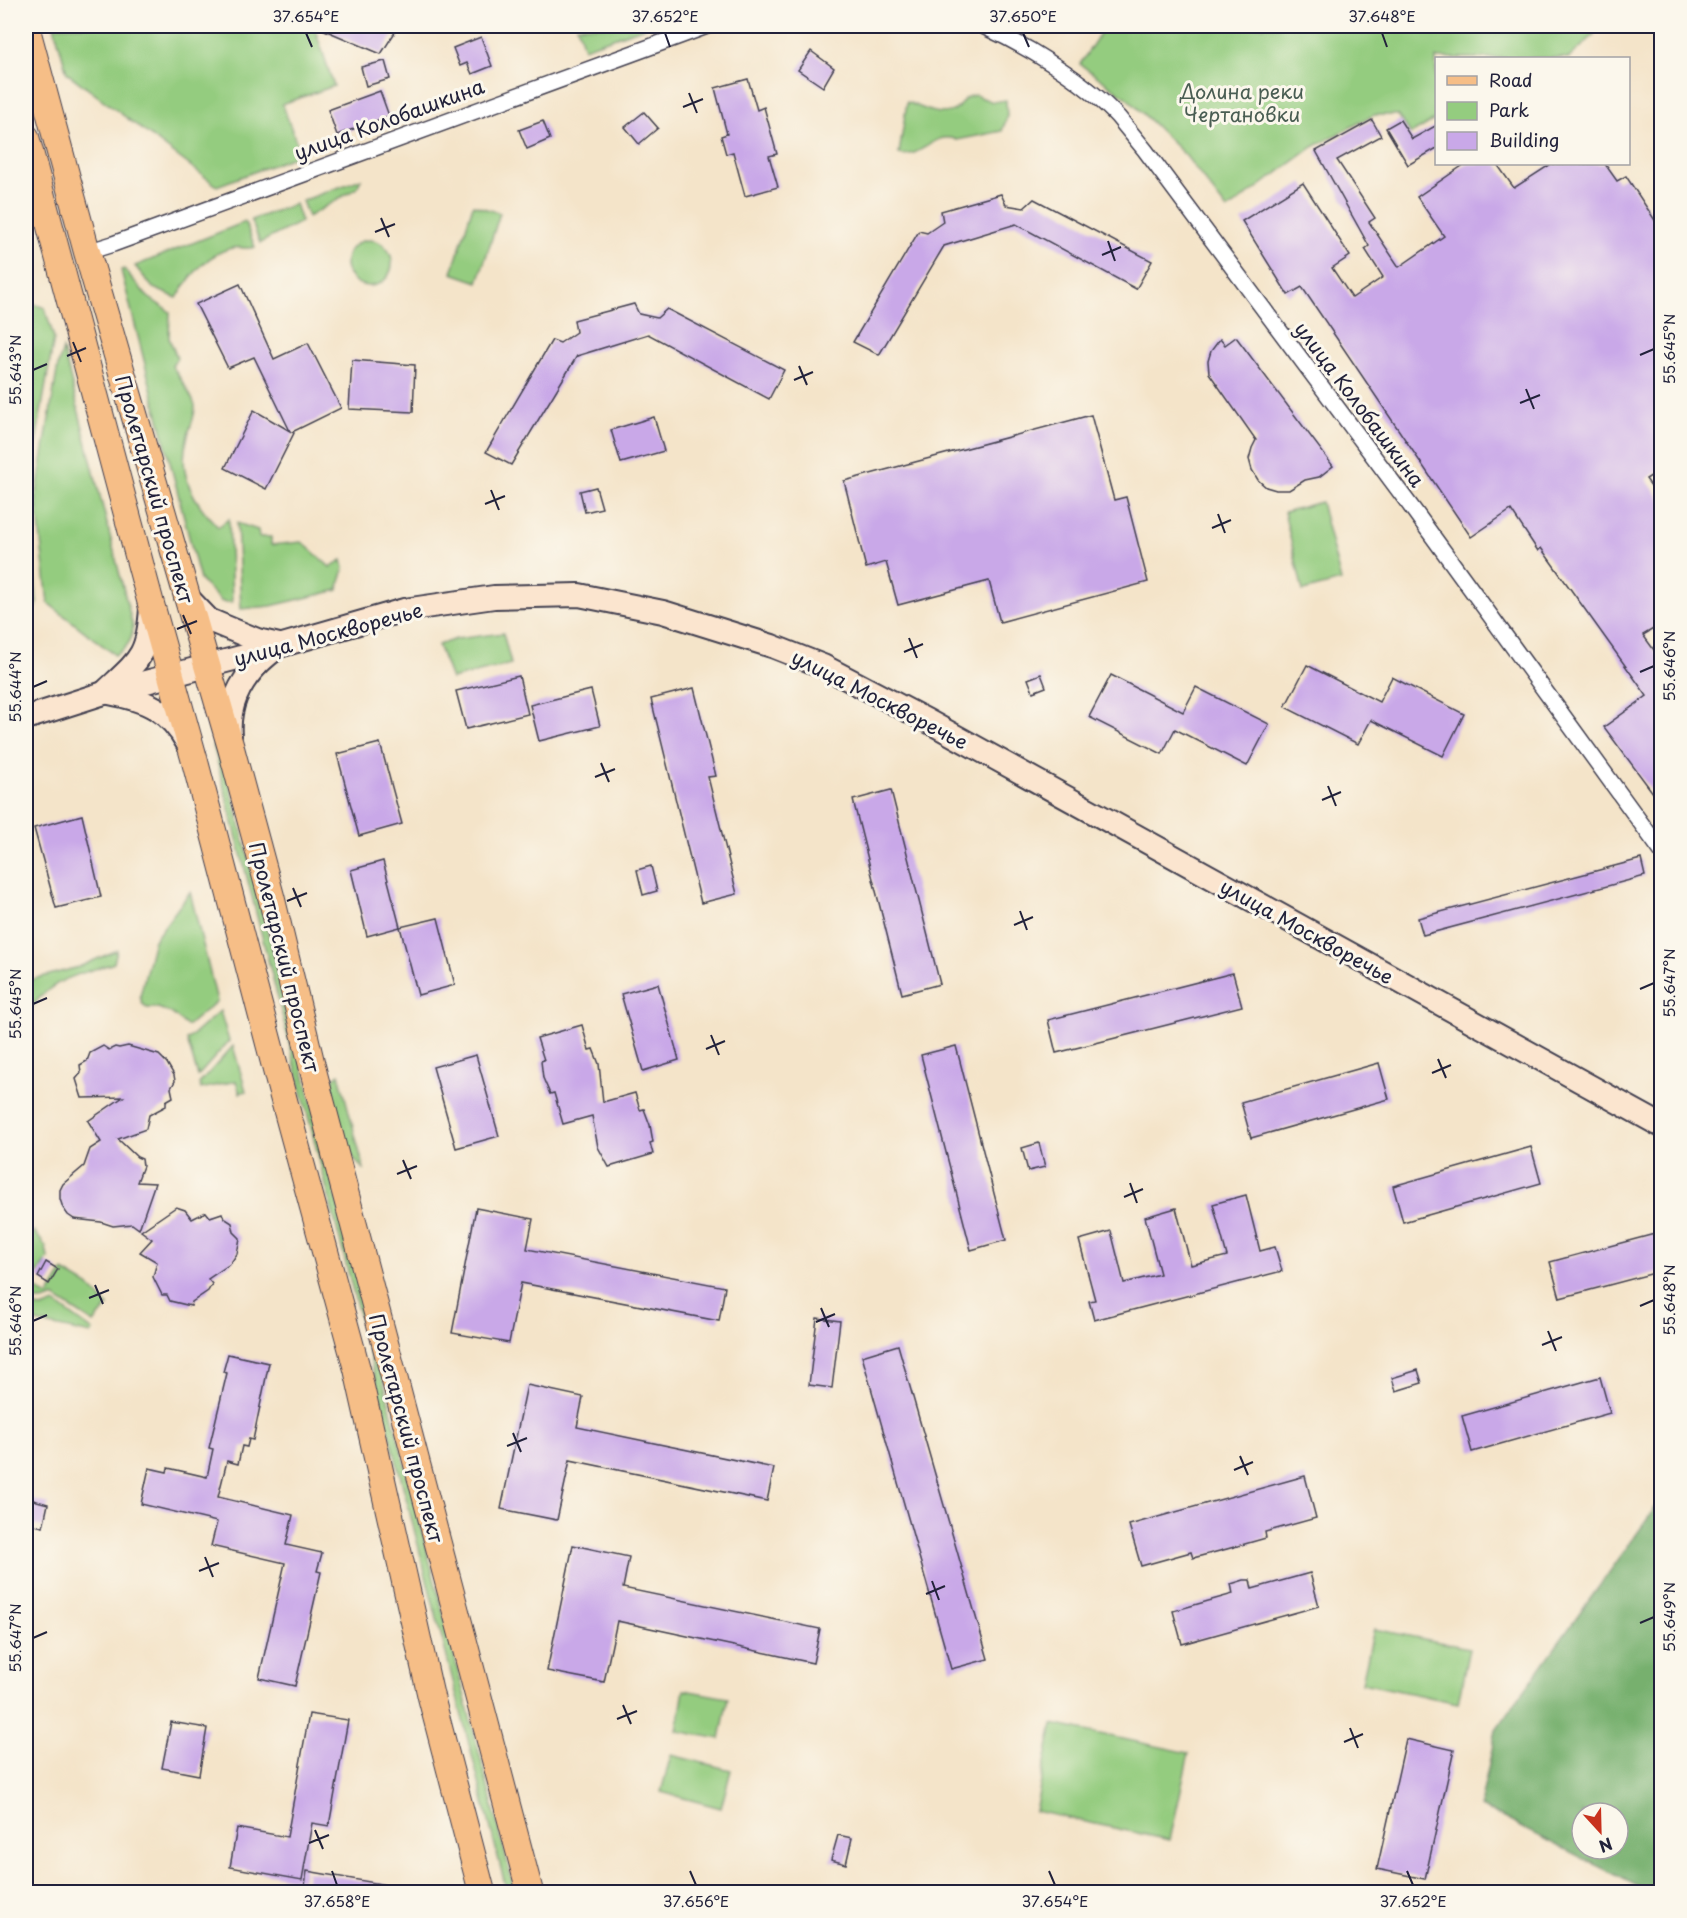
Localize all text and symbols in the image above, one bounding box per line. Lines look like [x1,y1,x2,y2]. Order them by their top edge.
text: 37.654°E [273,4,339,27]
text: 37.652°E [631,4,699,27]
text: 37.650°E [989,4,1057,27]
text: 37.648°E [1348,4,1416,27]
legend [1435,57,1630,165]
text: Road [1489,66,1533,93]
street label: улица Колобашкина [290,70,489,167]
park label: Долина реки Чертановки [1179,76,1304,129]
text: Park [1489,96,1529,123]
text: Building [1489,126,1559,153]
text: 55.645°N [1657,314,1680,384]
street label: улица Колобашкина [1288,315,1433,493]
text: 55.643°N [3,334,26,406]
street label: Пролетарский проспект [108,371,202,607]
street label: улица Москворечье [230,594,426,674]
text: 55.646°N [1657,630,1680,702]
street label: улица Москворечье [787,642,973,756]
text: 55.644°N [3,651,26,723]
street label: Пролетарский проспект [242,839,328,1076]
street label: улица Москворечье [1215,871,1399,991]
text: 55.647°N [1657,948,1680,1018]
text: 55.645°N [3,969,26,1039]
text: 55.648°N [1657,1264,1680,1336]
text: 55.646°N [3,1285,26,1357]
street label: Пролетарский проспект [362,1310,452,1546]
text: 55.649°N [1657,1582,1680,1652]
text: 55.647°N [3,1603,26,1673]
north arrow [1570,1801,1630,1861]
text: N [1596,1832,1616,1859]
text: 37.658°E [304,1889,370,1912]
text: 37.656°E [663,1889,729,1912]
text: 37.654°E [1022,1889,1088,1912]
text: 37.652°E [1379,1889,1447,1912]

